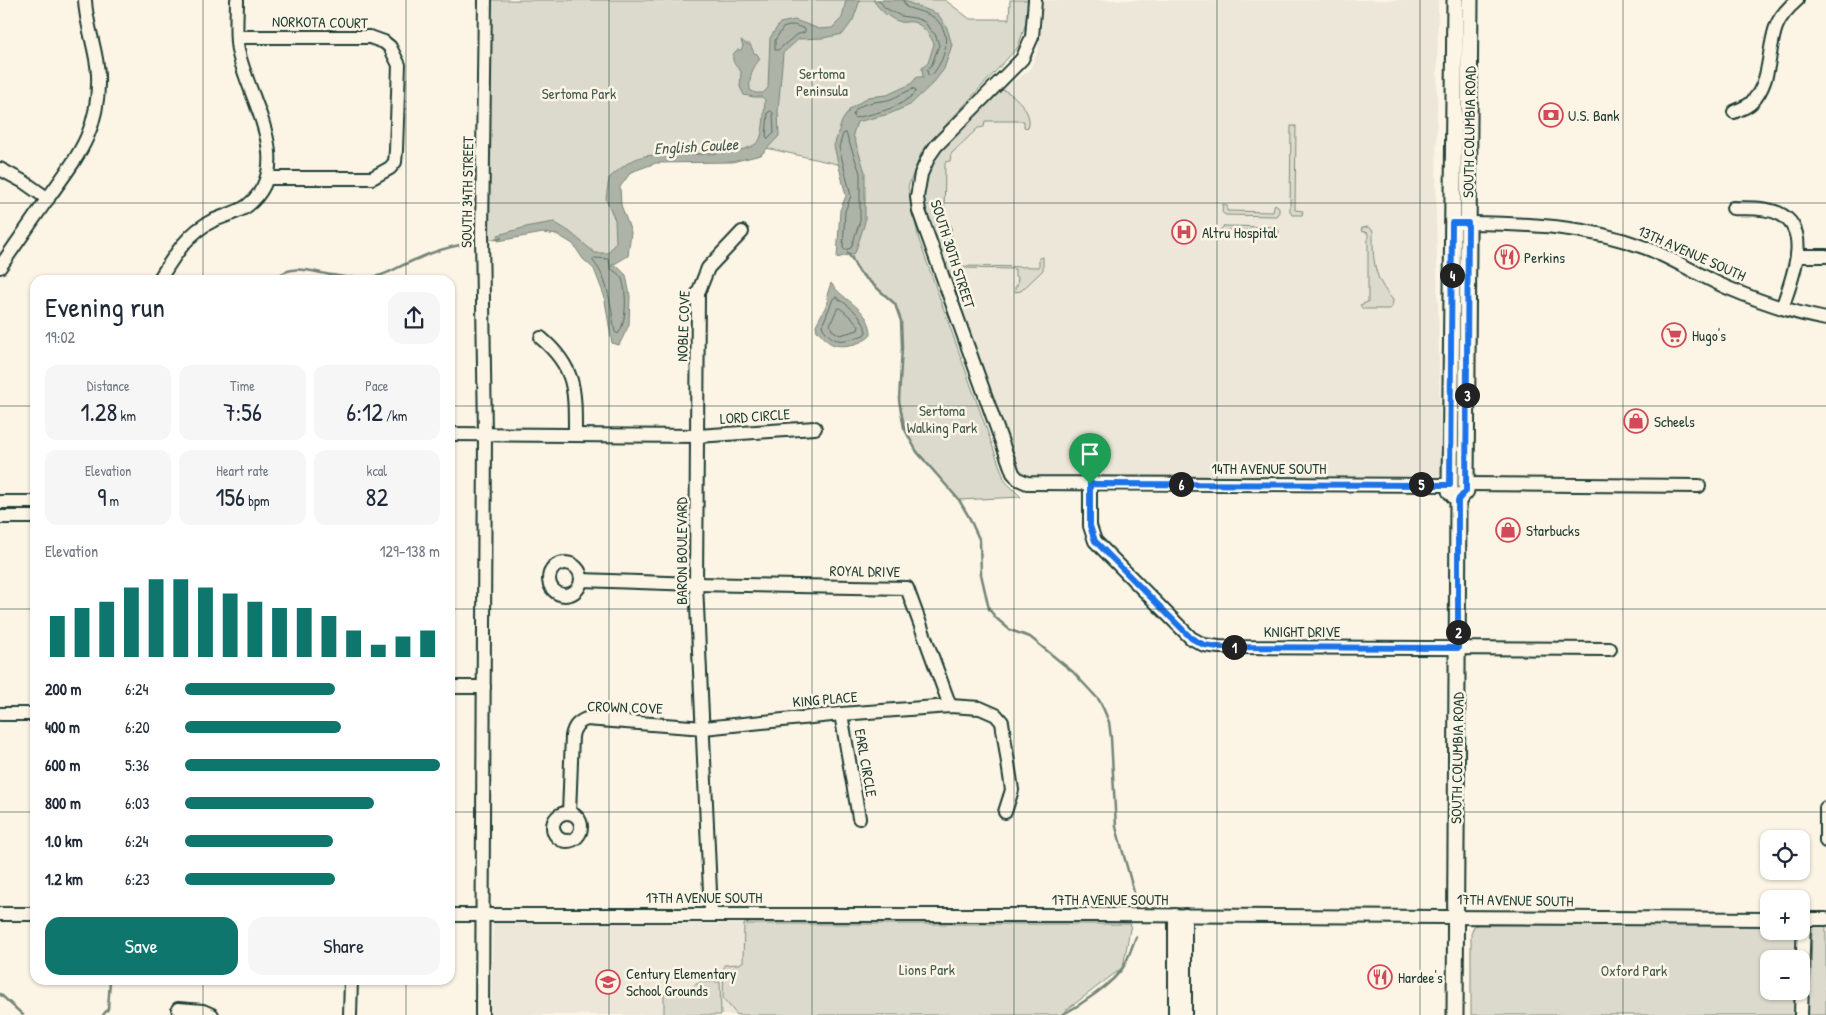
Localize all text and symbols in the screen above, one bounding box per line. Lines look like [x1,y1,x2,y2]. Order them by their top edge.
street label: NORKOTA COURT [272,11,369,33]
park label: Sertoma Peninsula [796,63,848,101]
street label: SOUTH COLUMBIA ROAD [1457,65,1481,198]
park label: Sertoma Park [542,83,616,104]
bank icon: U.S. Bank [1538,102,1564,128]
place label: U.S. Bank [1568,105,1620,126]
water label: English Coulee [653,133,739,159]
street label: SOUTH 34TH STREET [456,135,478,248]
street label: SOUTH 30TH STREET [926,197,981,312]
hospital icon: Altru Hospital [1171,219,1197,245]
street label: 13TH AVENUE SOUTH [1635,220,1749,286]
place label: Altru Hospital [1202,222,1277,243]
restaurant icon: Perkins [1494,244,1520,270]
place label: Perkins [1524,247,1565,268]
pin: 4 [1440,262,1464,288]
text: 4 [1450,266,1455,285]
text: Evening run [45,288,165,326]
street label: NOBLE COVE [671,290,695,362]
button: share [388,292,440,344]
supermarket icon: Hugo's [1661,322,1687,348]
place label: Hugo's [1692,325,1726,346]
text: 19:02 [45,326,75,348]
text: Distance [87,376,130,395]
text: Time [230,376,255,395]
text: Pace [365,376,388,395]
pin: 3 [1454,382,1480,408]
text: 3 [1464,386,1471,405]
text: 1.28 [80,395,117,429]
text: 7:56 [223,395,262,429]
text: 6:12 [346,395,383,429]
park label: Sertoma Walking Park [907,400,977,438]
street label: LORD CIRCLE [719,403,791,429]
text: km [117,406,136,425]
text: /km [383,406,407,425]
shop icon: Scheels [1623,408,1649,434]
place label: Scheels [1654,411,1695,432]
pin [1069,433,1111,484]
icon: arrive [1076,440,1104,468]
street label: 14TH AVENUE SOUTH [1212,458,1326,479]
text: Elevation [85,461,131,480]
text: Heart rate [216,461,269,480]
text: kcal [367,461,387,480]
pin: 6 [1168,472,1194,496]
pin: 5 [1408,472,1434,496]
text: 6 [1179,475,1184,494]
text: 5 [1419,475,1424,494]
text: 9 [97,480,106,514]
text: 156 [215,480,245,514]
text: 82 [366,480,388,514]
text: m [106,491,119,510]
text: bpm [245,491,270,510]
street label: BARON BOULEVARD [671,496,692,605]
shop icon: Starbucks [1495,517,1521,543]
place label: Starbucks [1526,520,1580,541]
text: Elevation [45,540,98,562]
text: 129–138 m [380,540,440,562]
street label: ROYAL DRIVE [829,560,901,582]
pin: 2 [1446,620,1470,644]
street label: KNIGHT DRIVE [1264,621,1341,642]
text: 2 [1455,623,1462,642]
pin: 1 [1222,634,1246,660]
text: 1 [1232,638,1237,657]
text: 200 m [45,678,81,700]
text: 6:24 [125,678,149,700]
street label: KING PLACE [792,686,859,712]
street label: SOUTH COLUMBIA ROAD [1445,691,1469,824]
street label: CROWN COVE [587,695,664,719]
text: 400 m [45,716,80,738]
text: 6:20 [125,716,150,738]
street label: EARL CIRCLE [850,727,882,799]
text: 600 m [45,754,80,776]
text: 5:36 [125,754,149,776]
text: 800 m [45,792,81,814]
text: 6:03 [125,792,149,814]
text: 1.0 km [45,830,83,852]
text: 6:24 [125,830,149,852]
map controls [1760,830,1810,1000]
button: locate [1760,830,1810,880]
text: 1.2 km [45,868,83,890]
text: 6:23 [125,868,150,890]
street label: 17TH AVENUE SOUTH [646,887,762,908]
street label: 17TH AVENUE SOUTH [1457,888,1573,912]
street label: 17TH AVENUE SOUTH [1052,889,1168,910]
button: + [1760,890,1810,940]
button: Save [45,917,238,975]
button: Share [248,917,440,975]
button: − [1760,950,1810,1000]
park label: Lions Park [899,959,955,980]
park label: Oxford Park [1601,960,1667,981]
place label: Century Elementary School Grounds [626,963,736,1001]
restaurant icon: Hardee's [1367,964,1393,990]
place label: Hardee's [1398,967,1443,988]
school or university icon: Century Elementary School Grounds [595,969,621,995]

